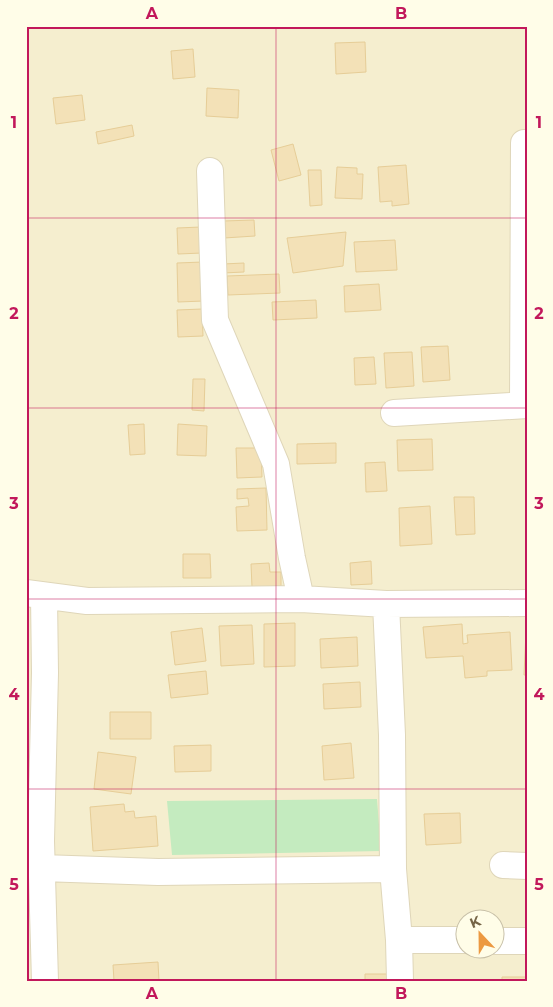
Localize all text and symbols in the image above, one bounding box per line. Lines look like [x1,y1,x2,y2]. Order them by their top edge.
text: A [145,4,159,23]
text: B [395,4,407,23]
text: 1 [11,113,17,132]
text: 1 [536,113,542,132]
text: 2 [9,304,19,323]
text: 2 [534,304,544,323]
text: 3 [8,494,19,513]
text: 3 [533,494,544,513]
text: 4 [8,685,20,704]
text: 4 [533,685,545,704]
text: 5 [9,875,19,894]
text: 5 [534,875,544,894]
north arrow [456,910,506,960]
text: K [467,911,484,932]
text: A [145,984,159,1003]
text: B [395,984,407,1003]

